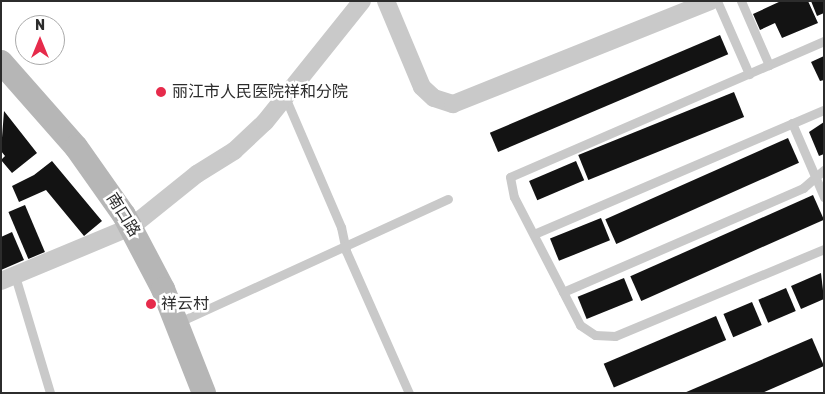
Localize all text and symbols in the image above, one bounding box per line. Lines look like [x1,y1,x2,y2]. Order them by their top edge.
north arrow [15,15,65,65]
text: N [35,17,45,34]
place label: 丽江市人民医院祥和分院 [172,82,348,102]
marker: 丽江市人民医院祥和分院 [154,85,168,99]
street label: 南口路 [102,190,144,240]
place label: 祥云村 [161,294,209,314]
marker: 祥云村 [145,298,157,310]

